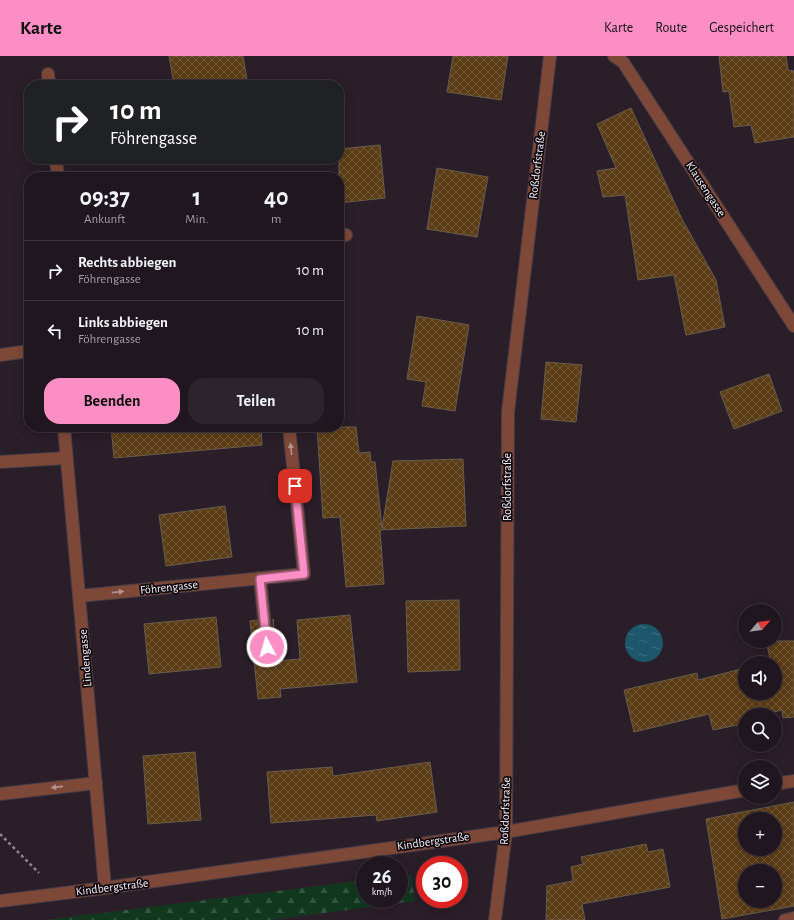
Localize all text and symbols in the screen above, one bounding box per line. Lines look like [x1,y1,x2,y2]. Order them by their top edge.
text: Karte [20,19,62,38]
text: Karte [604,21,633,35]
text: Route [655,21,687,35]
text: Gespeichert [709,21,774,35]
icon: right [44,96,96,148]
text: 10 m [110,97,162,125]
text: Föhrengasse [110,130,197,148]
street label: Roßdorfstraße [527,131,547,199]
street label: Klausengasse [684,159,728,219]
text: 09:37 [80,186,130,210]
text: 1 [193,186,201,210]
text: 40 [264,186,288,210]
text: Ankunft [84,213,125,226]
text: Min. [185,213,208,226]
text: m [271,213,281,226]
text: Rechts abbiegen [78,255,176,270]
icon: right [44,260,66,282]
text: 10 m [296,263,324,278]
text: Föhrengasse [78,273,141,286]
text: Links abbiegen [78,315,168,330]
icon: left [44,320,66,342]
text: 10 m [296,323,324,338]
text: Föhrengasse [78,333,141,346]
button: Beenden [44,378,180,424]
button: Teilen [188,378,324,424]
one-way arrow [288,443,295,455]
street label: Roßdorfstraße [501,453,513,521]
pin [278,469,312,503]
icon: arrive [284,475,306,497]
street label: Föhrengasse [140,578,198,596]
one-way arrow [112,589,124,596]
north arrow [738,604,782,648]
map controls [738,604,782,908]
position arrow [246,626,288,668]
street label: Lindengasse [77,629,93,687]
button: sound [738,656,782,700]
button: search [738,708,782,752]
button: layers [738,760,782,804]
street label: Roßdorfstraße [498,777,512,845]
one-way arrow [51,784,63,791]
button: + [738,812,782,856]
street label: Kindbergstraße [396,830,470,852]
speed limit sign: 30 [416,856,468,908]
button: − [738,864,782,908]
text: 26 [372,867,392,887]
street label: Kindbergstraße [75,877,149,897]
text: km/h [372,887,392,897]

